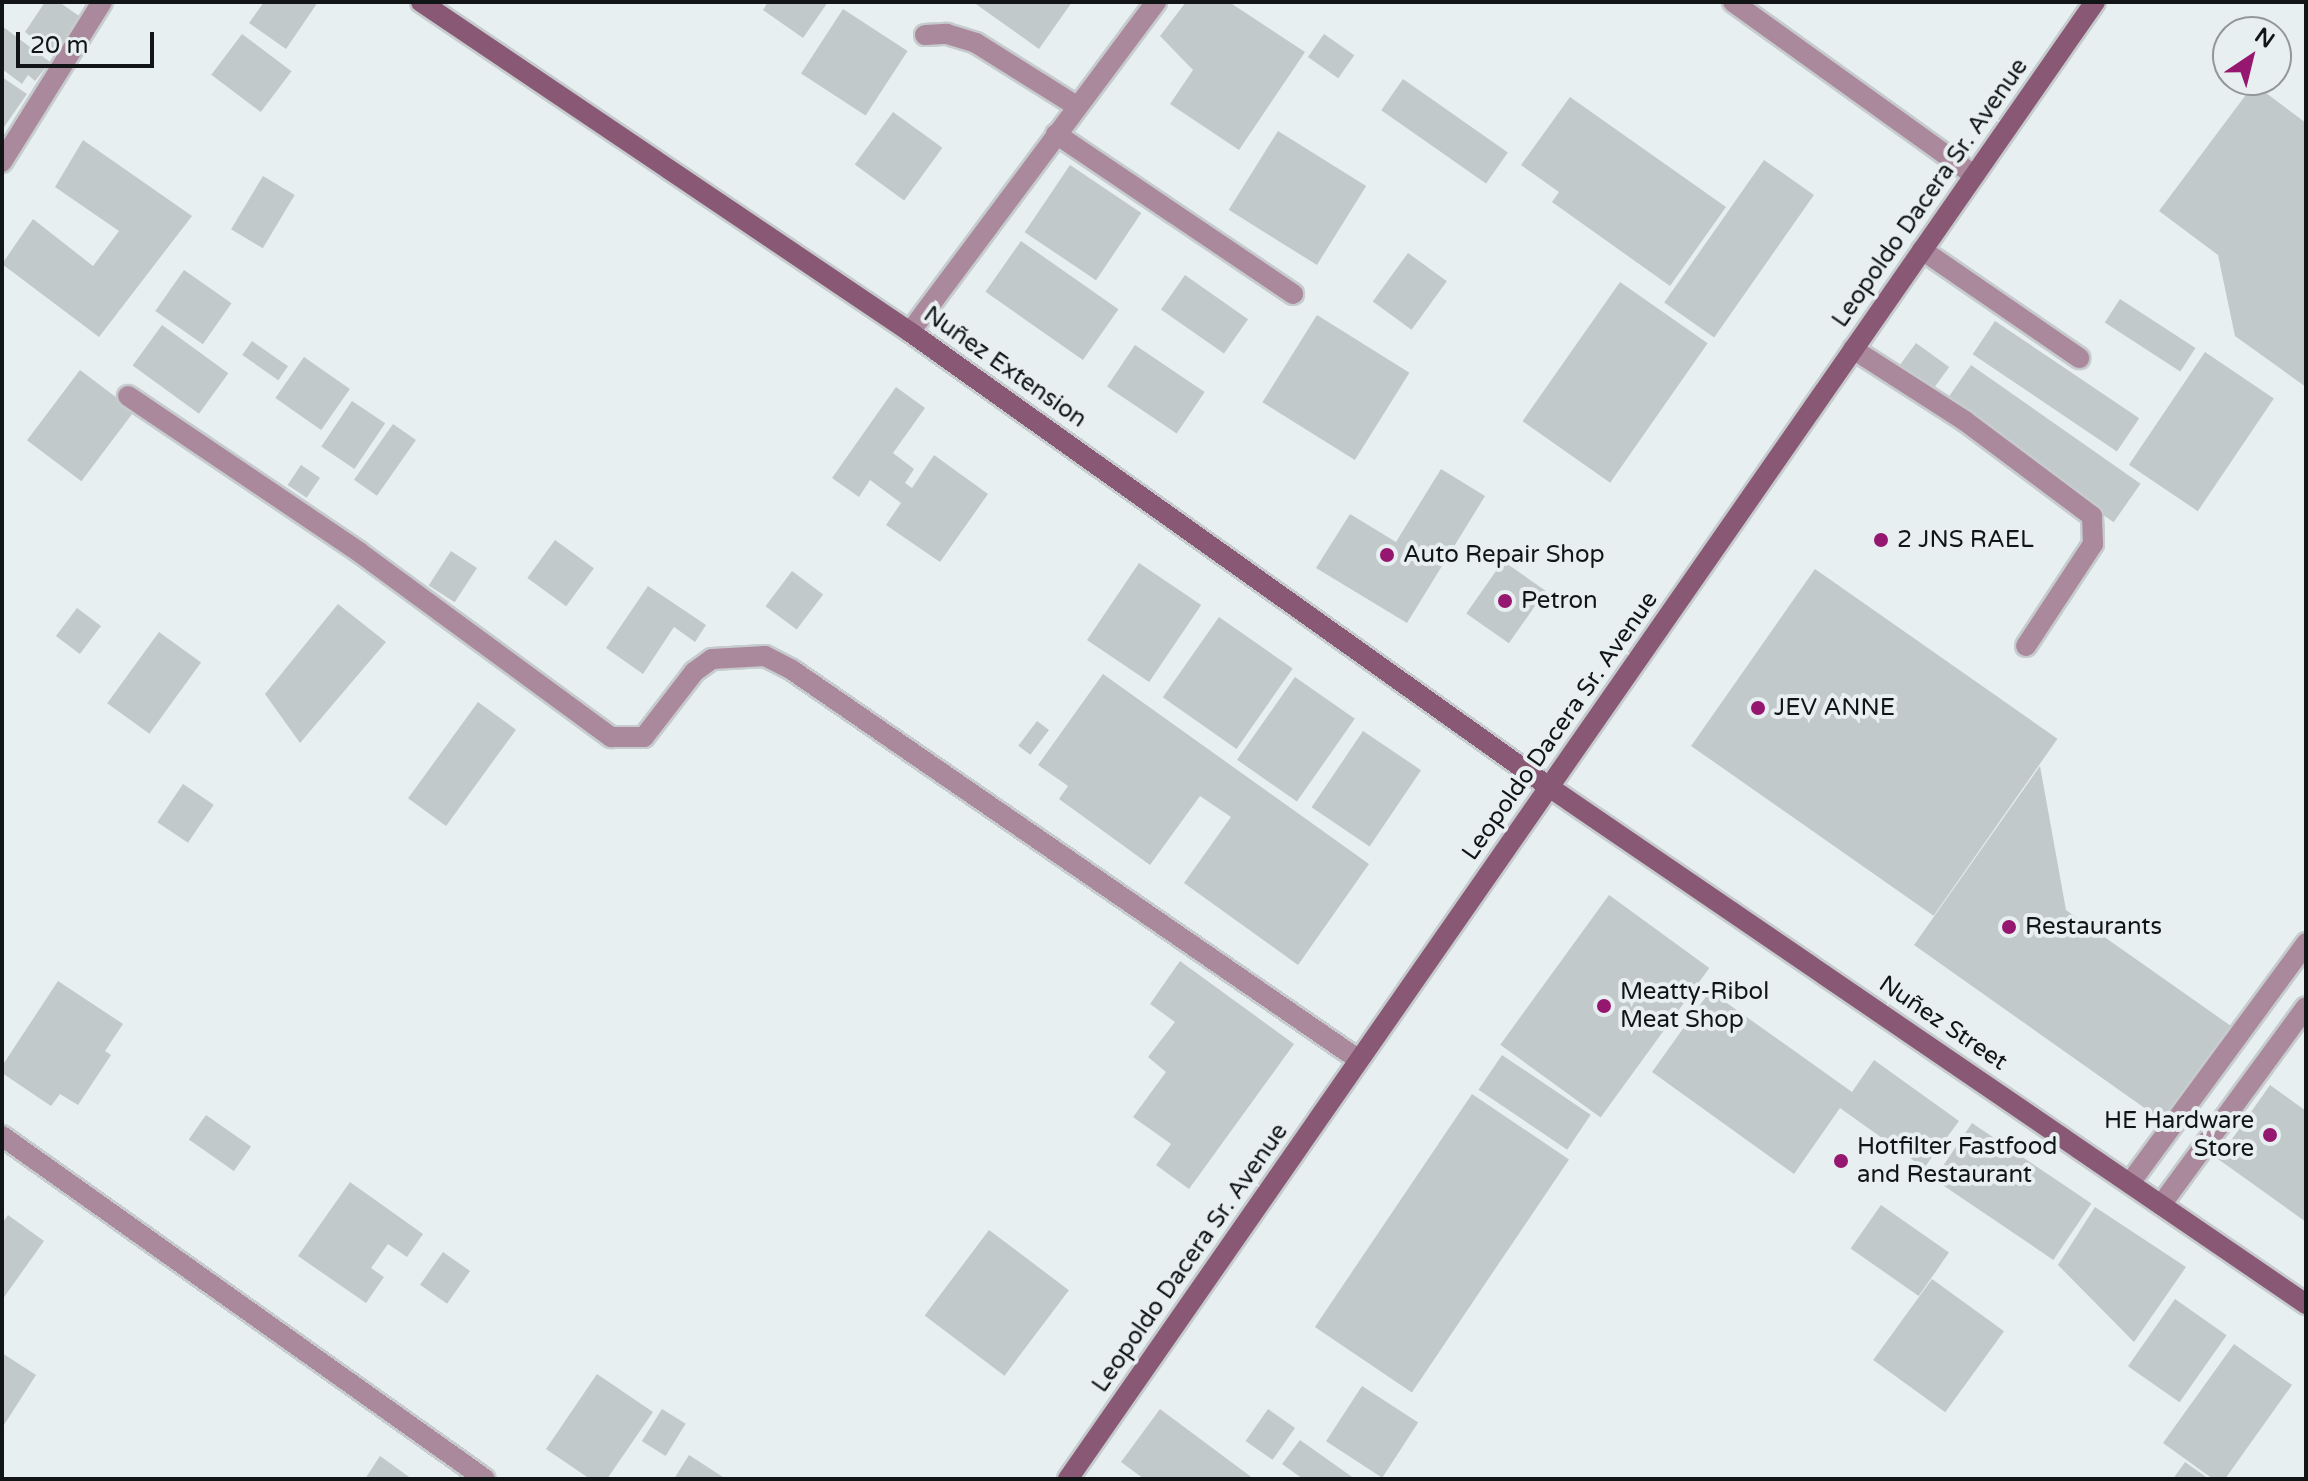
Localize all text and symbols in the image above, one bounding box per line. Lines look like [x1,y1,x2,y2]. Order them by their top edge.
scale bar [20,16,158,66]
north arrow [2212,16,2292,96]
text: N [2250,22,2279,54]
text: 20 m [30,31,88,60]
street label: Leopoldo Dacera Sr. Avenue [1826,53,2034,333]
street label: Nuñez Extension [918,300,1092,434]
place label: 2 JNS RAEL [1897,526,2034,554]
marker: 2 JNS RAEL [1872,531,1890,549]
place label: Auto Repair Shop [1403,541,1605,569]
marker: Auto Repair Shop [1378,546,1396,564]
street label: Leopoldo Dacera Sr. Avenue [1456,586,1664,866]
place label: Petron [1521,587,1598,615]
marker: Petron [1496,592,1514,610]
place label: JEV ANNE [1774,694,1895,722]
marker: JEV ANNE [1749,699,1767,717]
place label: Restaurants [2025,913,2162,941]
marker: Restaurants [2000,918,2018,936]
street label: Nuñez Street [1873,970,2013,1076]
place label: Meatty-Ribol Meat Shop [1620,978,1769,1034]
marker: Meatty-Ribol Meat Shop [1595,997,1613,1015]
place label: HE Hardware Store [2104,1107,2254,1163]
street label: Leopoldo Dacera Sr. Avenue [1086,1118,1294,1398]
marker: HE Hardware Store [2261,1126,2279,1144]
place label: Hotfilter Fastfood and Restaurant [1857,1133,2057,1189]
marker: Hotfilter Fastfood and Restaurant [1832,1152,1850,1170]

